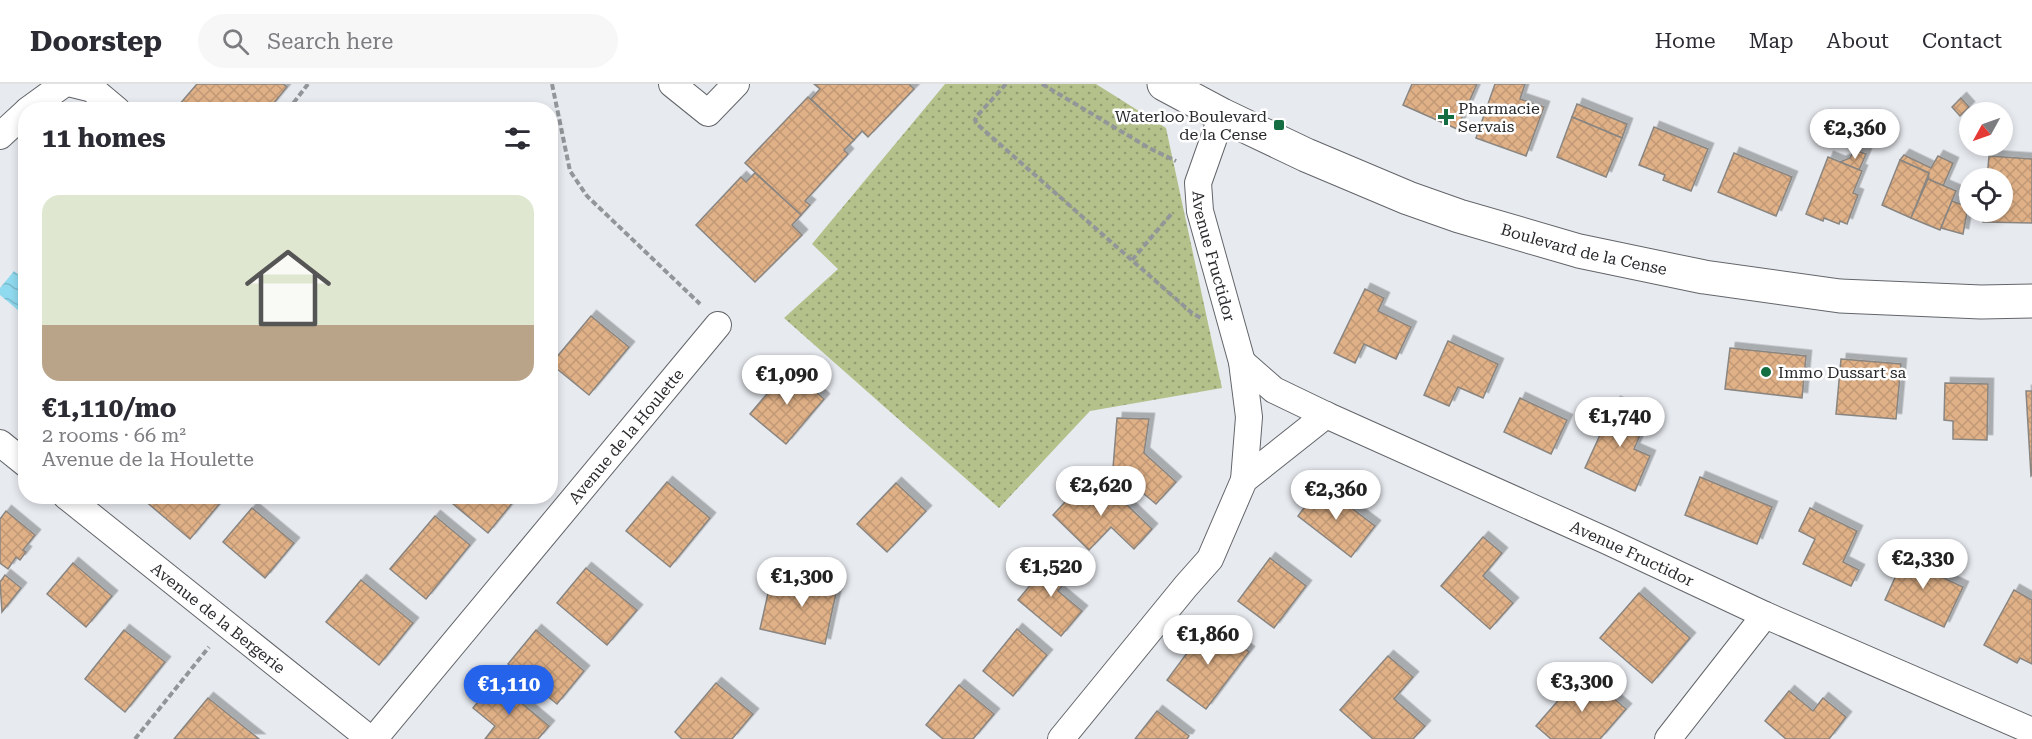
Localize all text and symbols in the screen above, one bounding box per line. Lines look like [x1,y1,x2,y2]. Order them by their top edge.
search box [198,14,618,68]
text: Doorstep [30,25,162,58]
icon: search [219,25,252,58]
text: Search here [267,29,393,54]
text: Home [1655,29,1716,53]
text: Map [1749,29,1794,53]
text: About [1827,29,1889,53]
text: Contact [1922,29,2002,53]
place label: Pharmacie Servais [1458,99,1540,136]
north arrow [1959,102,2013,156]
map controls [1959,102,2013,222]
place label: Waterloo Boulevard de la Cense [1115,107,1267,144]
pin: €2,360 [1806,109,1904,160]
marker: Pharmacie Servais [1439,110,1453,124]
text: €2,360 [1824,116,1886,140]
marker: Waterloo Boulevard de la Cense [1272,118,1286,132]
icon: filters [501,122,534,155]
text: 11 homes [42,123,166,153]
button: locate [1959,168,2013,222]
street label: Avenue Fructidor [1189,190,1240,324]
street label: Boulevard de la Cense [1499,219,1669,279]
icon: home [234,234,342,342]
pin: €1,090 [738,355,836,406]
text: €1,090 [756,362,818,386]
place label: Immo Dussart sa [1778,363,1906,382]
street label: Avenue de la Houlette [564,364,687,507]
marker: Immo Dussart sa [1759,365,1773,379]
text: €1,110/mo [42,393,177,423]
pin: €1,740 [1571,397,1669,448]
text: €1,740 [1589,404,1651,428]
text: 2 rooms · 66 m² [42,423,186,447]
text: Avenue de la Houlette [42,447,254,471]
pin: €2,620 [1052,466,1150,517]
pin: €2,360 [1287,470,1385,521]
text: €2,620 [1070,473,1132,497]
text: €2,360 [1305,477,1367,501]
street label: Avenue Fructidor [1567,516,1697,590]
pin: €2,330 [1874,539,1972,590]
text: €2,330 [1892,546,1954,570]
pin: €1,520 [1002,547,1100,598]
text: €1,520 [1020,554,1082,578]
pin: €1,300 [753,557,851,608]
street label: Avenue de la Bergerie [147,558,289,677]
text: €1,300 [771,564,833,588]
pin: €1,860 [1159,615,1257,666]
text: €1,860 [1177,622,1239,646]
pin: €3,300 [1533,662,1631,713]
pin: €1,110 [460,665,558,716]
text: €3,300 [1551,669,1613,693]
text: €1,110 [478,672,540,696]

